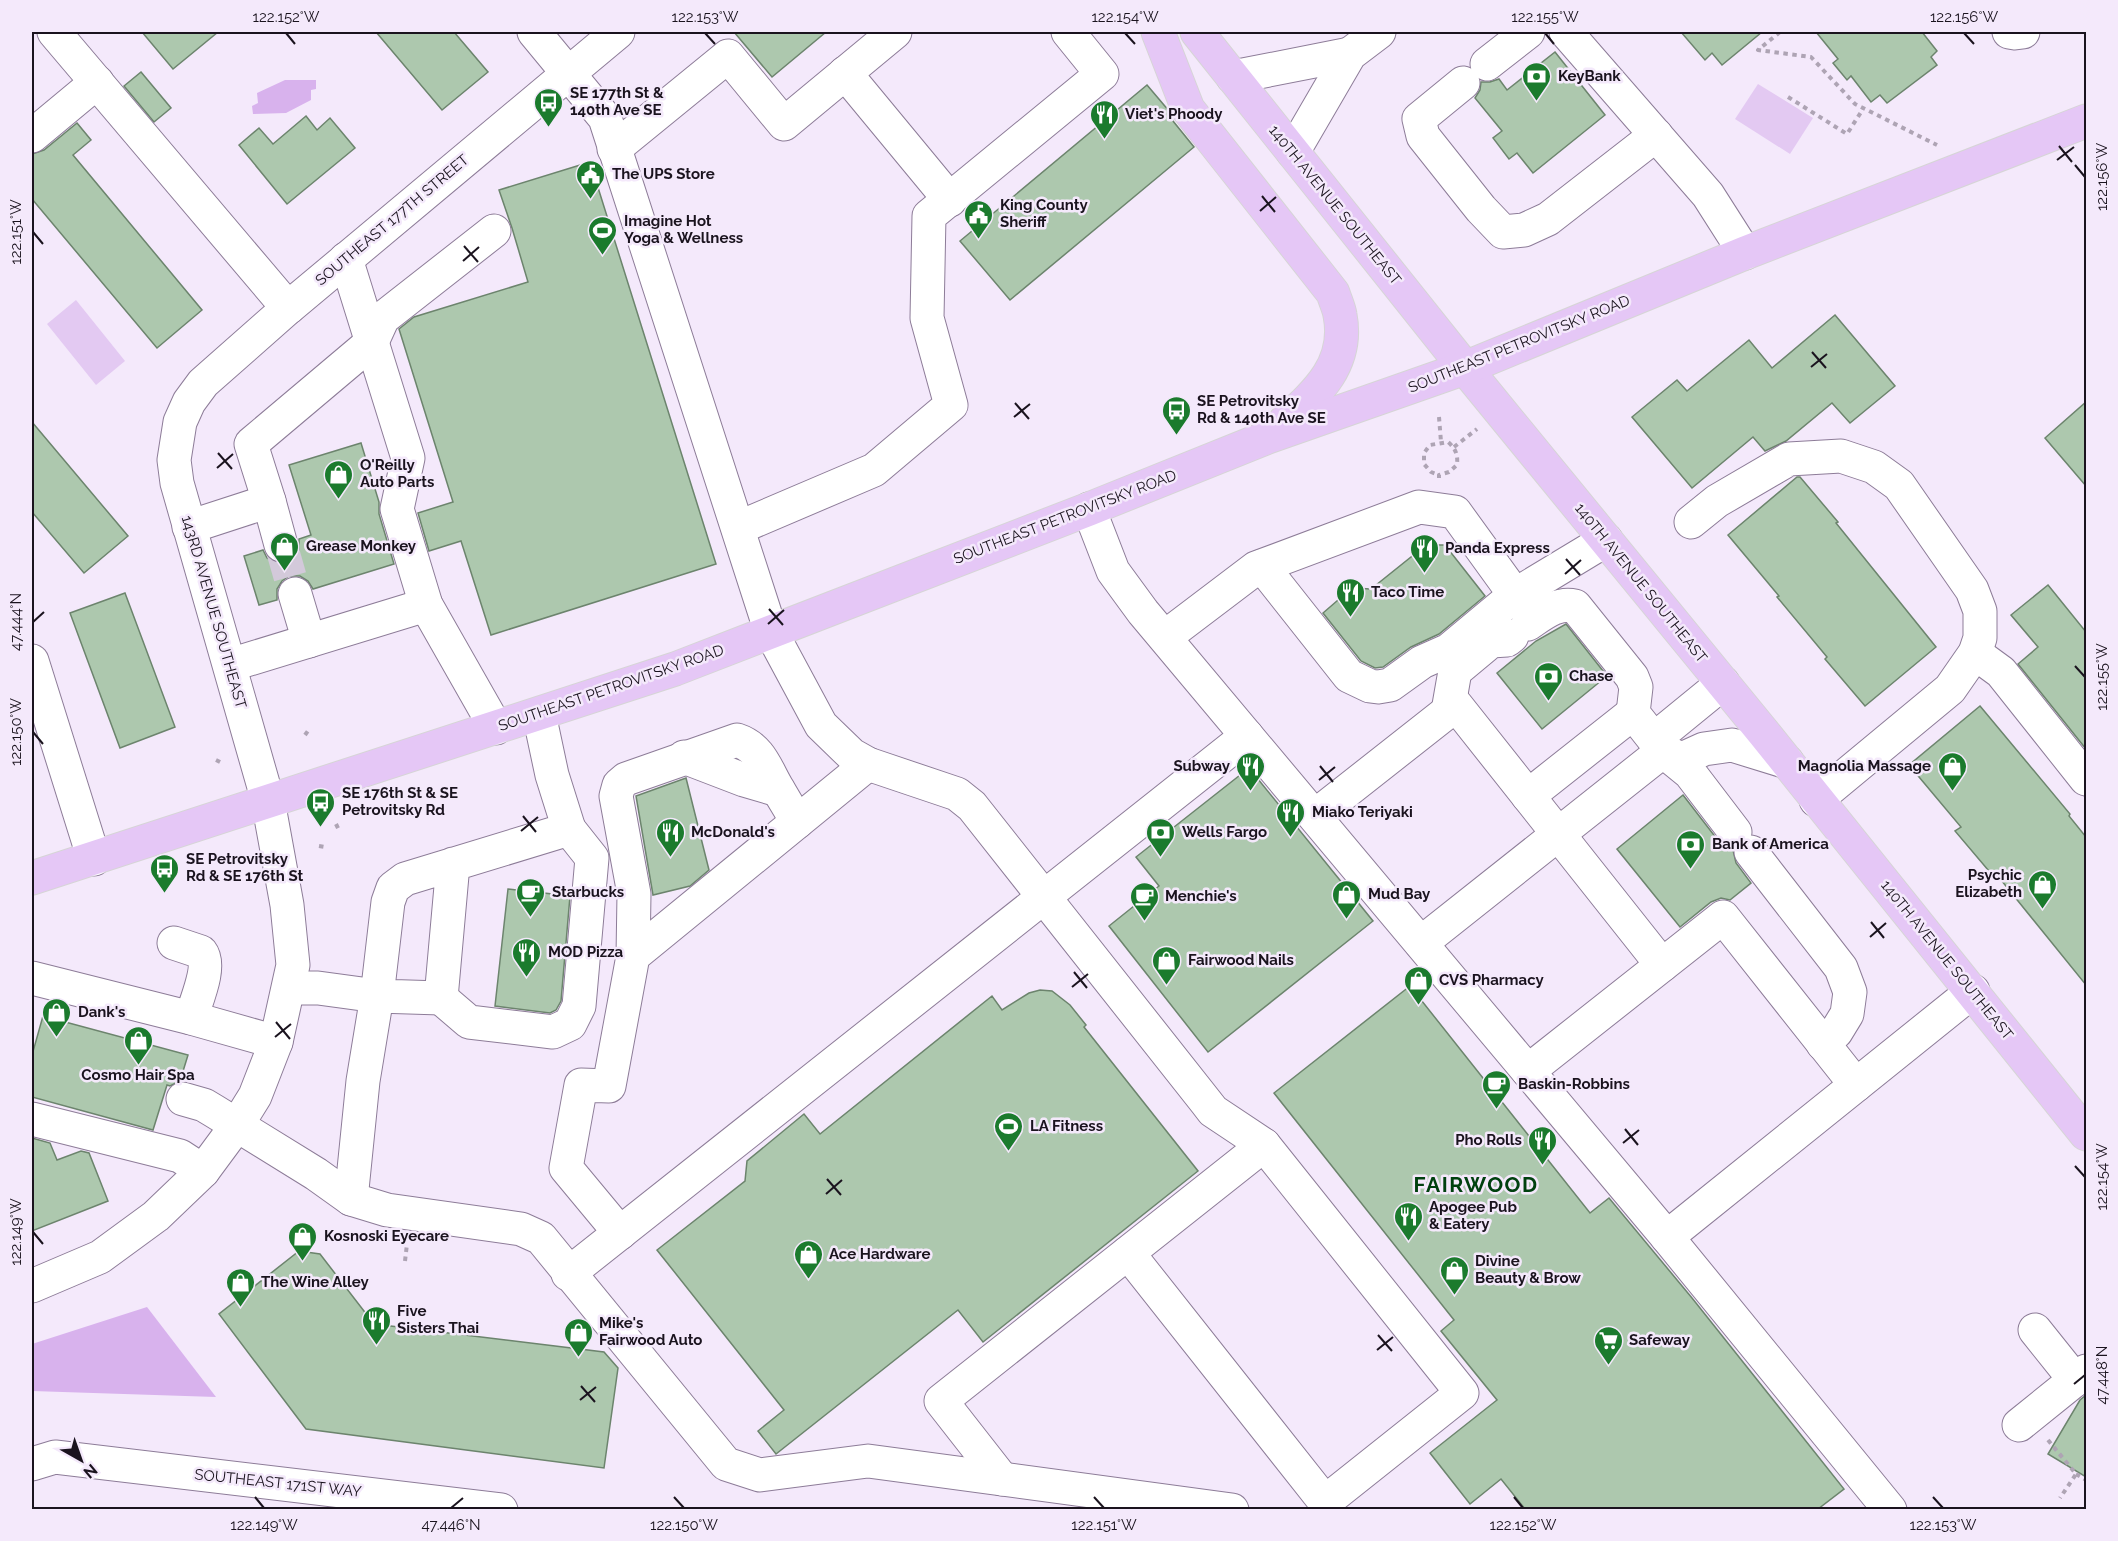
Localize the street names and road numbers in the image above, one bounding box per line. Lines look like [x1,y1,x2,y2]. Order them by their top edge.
street label: 140TH AVENUE SOUTHEAST [1265,122,1405,288]
street label: SOUTHEAST 177TH STREET [312,151,472,289]
street label: SOUTHEAST PETROVITSKY ROAD [1406,291,1633,397]
street label: SOUTHEAST PETROVITSKY ROAD [951,466,1179,568]
street label: 140TH AVENUE SOUTHEAST [1571,500,1711,666]
street label: 143RD AVENUE SOUTHEAST [178,513,250,711]
street label: SOUTHEAST PETROVITSKY ROAD [496,641,726,735]
street label: 140TH AVENUE SOUTHEAST [1877,877,2017,1043]
street label: SOUTHEAST 171ST WAY [193,1465,363,1501]

